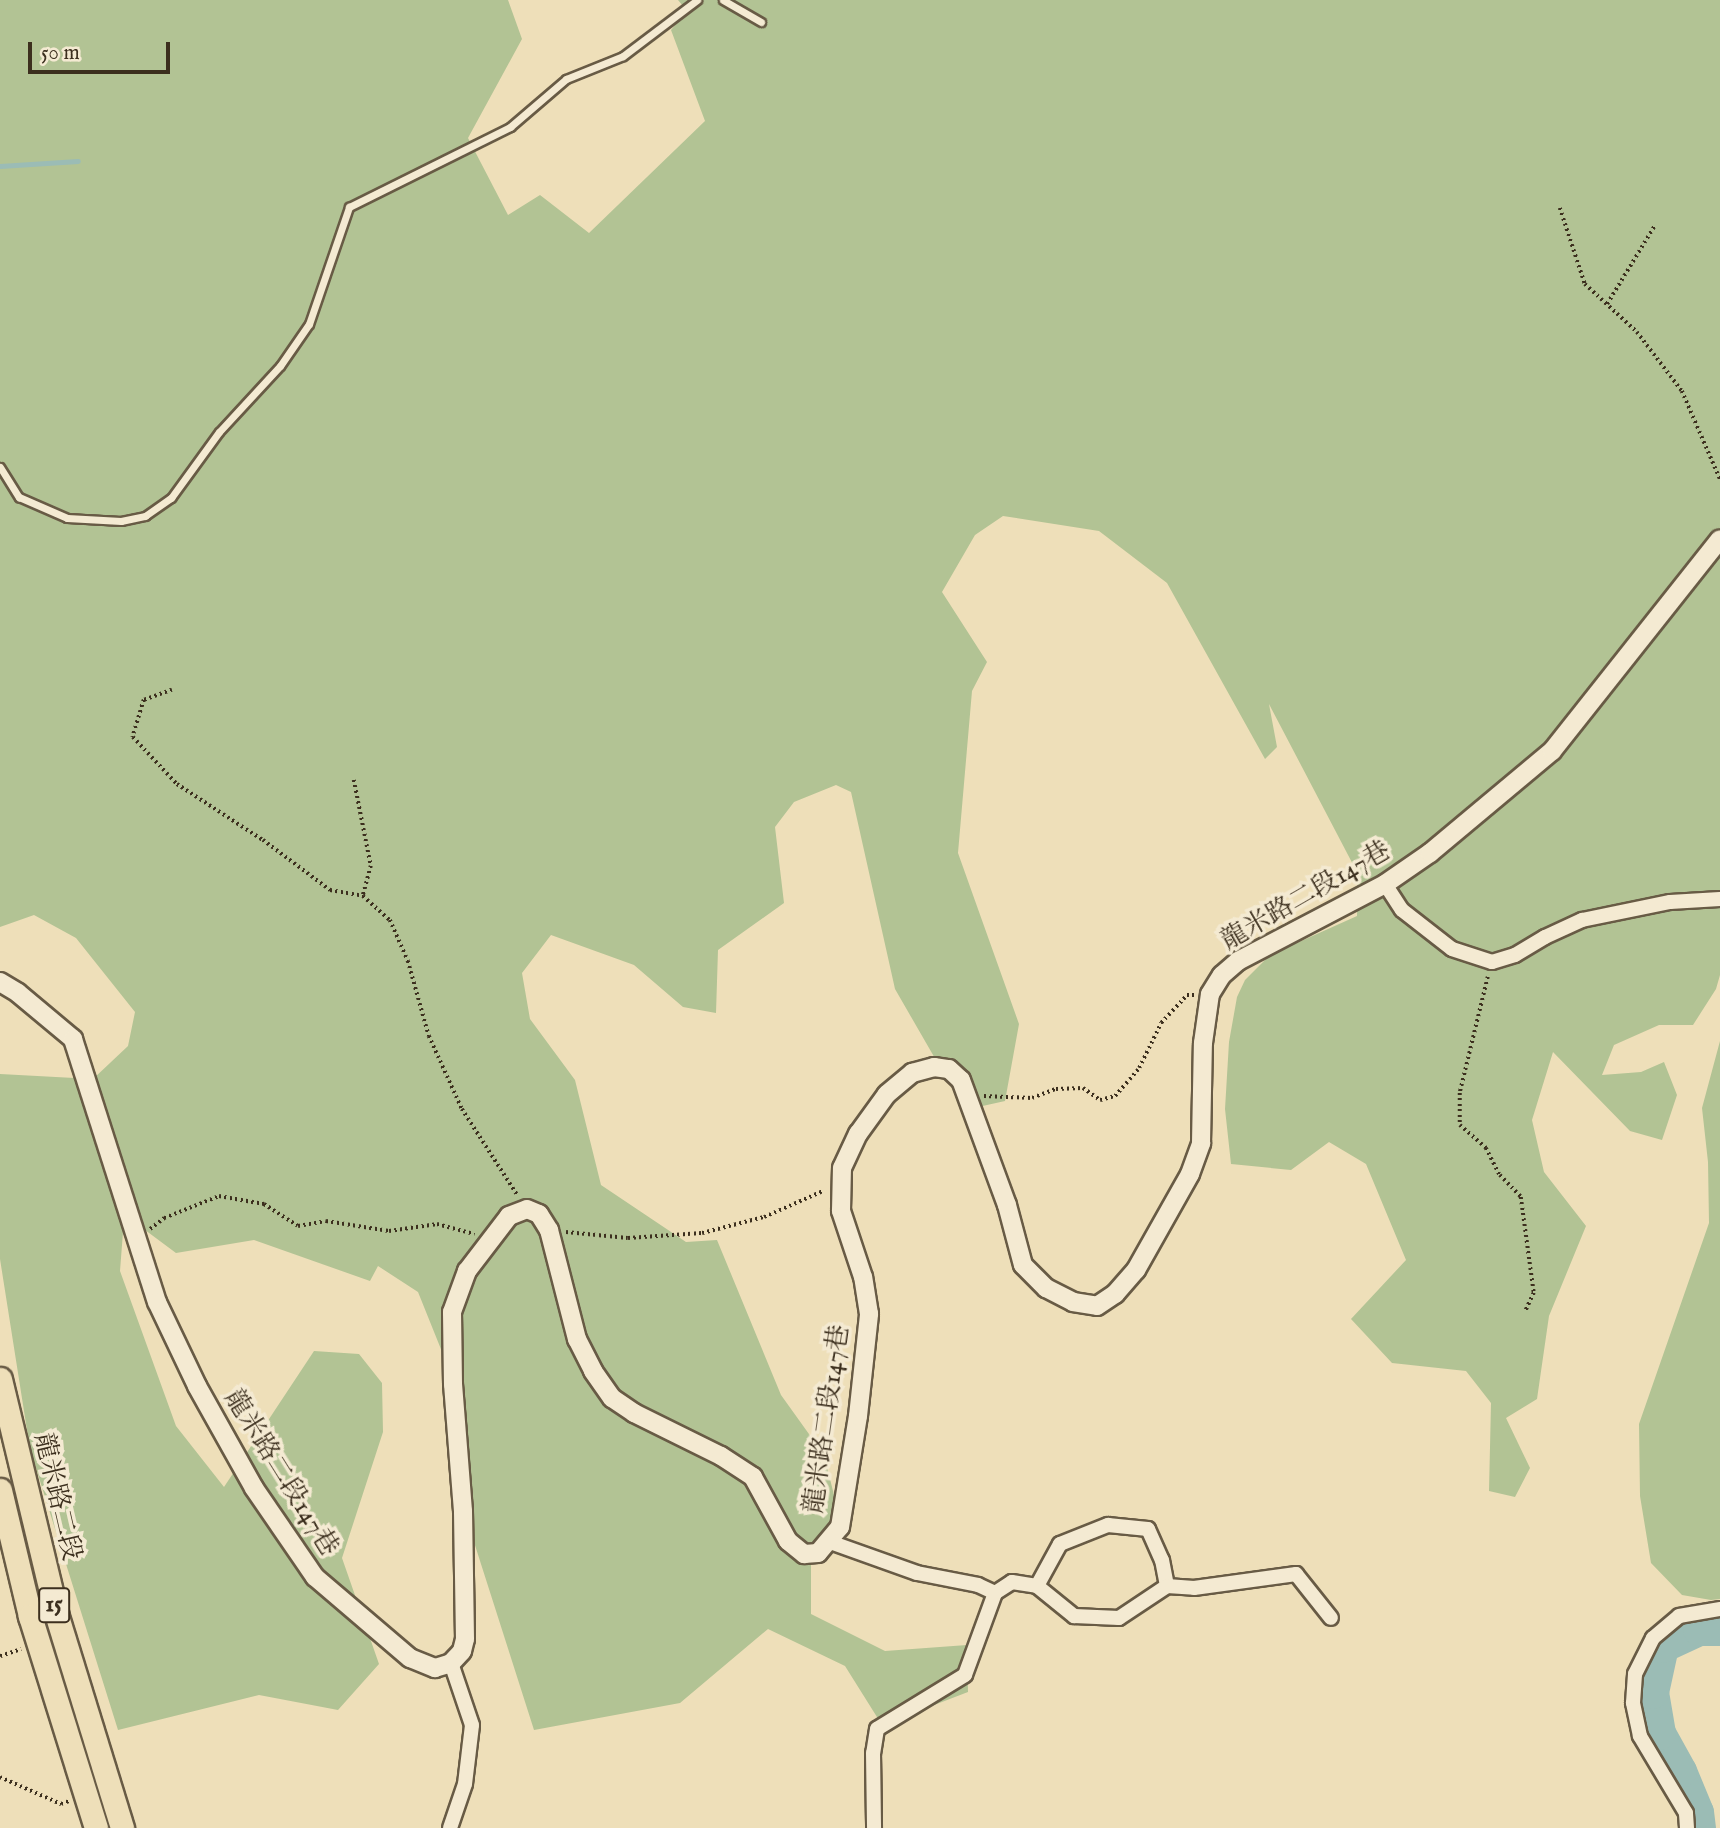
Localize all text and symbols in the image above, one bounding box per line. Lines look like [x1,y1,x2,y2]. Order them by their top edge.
scale bar [32,28,173,72]
text: 50 m [41,40,80,67]
street label: 龍米路二段147巷 [1216,835,1396,957]
street label: 龍米路二段147巷 [798,1323,856,1515]
street label: 龍米路二段147巷 [217,1384,345,1562]
street label: 龍米路二段 [27,1430,87,1564]
road number: 15 [36,1584,72,1625]

